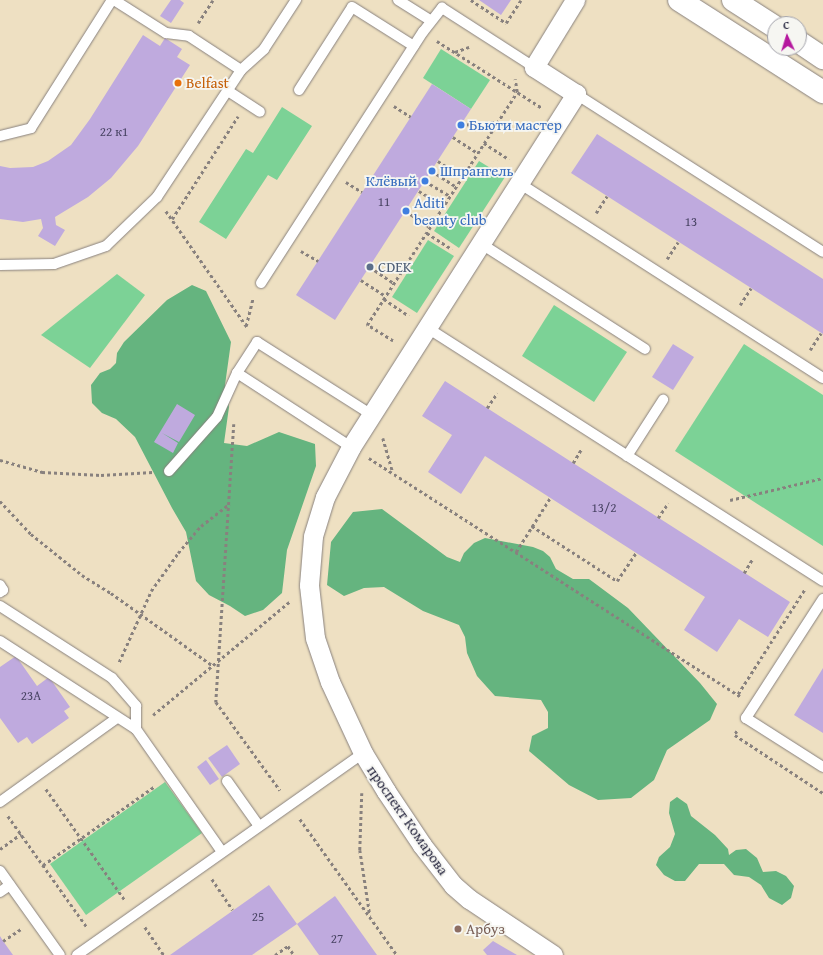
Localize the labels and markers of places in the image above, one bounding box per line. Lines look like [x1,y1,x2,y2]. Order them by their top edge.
place label: Belfast [186,74,229,92]
marker: Belfast [173,78,183,88]
place label: Бьюти мастер [469,116,562,134]
marker: Бьюти мастер [456,120,466,130]
place label: Шпрангель [440,162,514,180]
marker: Шпрангель [427,166,437,176]
place label: Клёвый [366,172,417,190]
marker: Клёвый [420,176,430,186]
place label: Aditi beauty club [414,193,487,228]
marker: Aditi beauty club [401,206,411,216]
place label: CDEK [378,258,412,276]
marker: CDEK [365,262,375,272]
place label: Арбуз [466,920,505,938]
marker: Арбуз [453,924,463,934]

